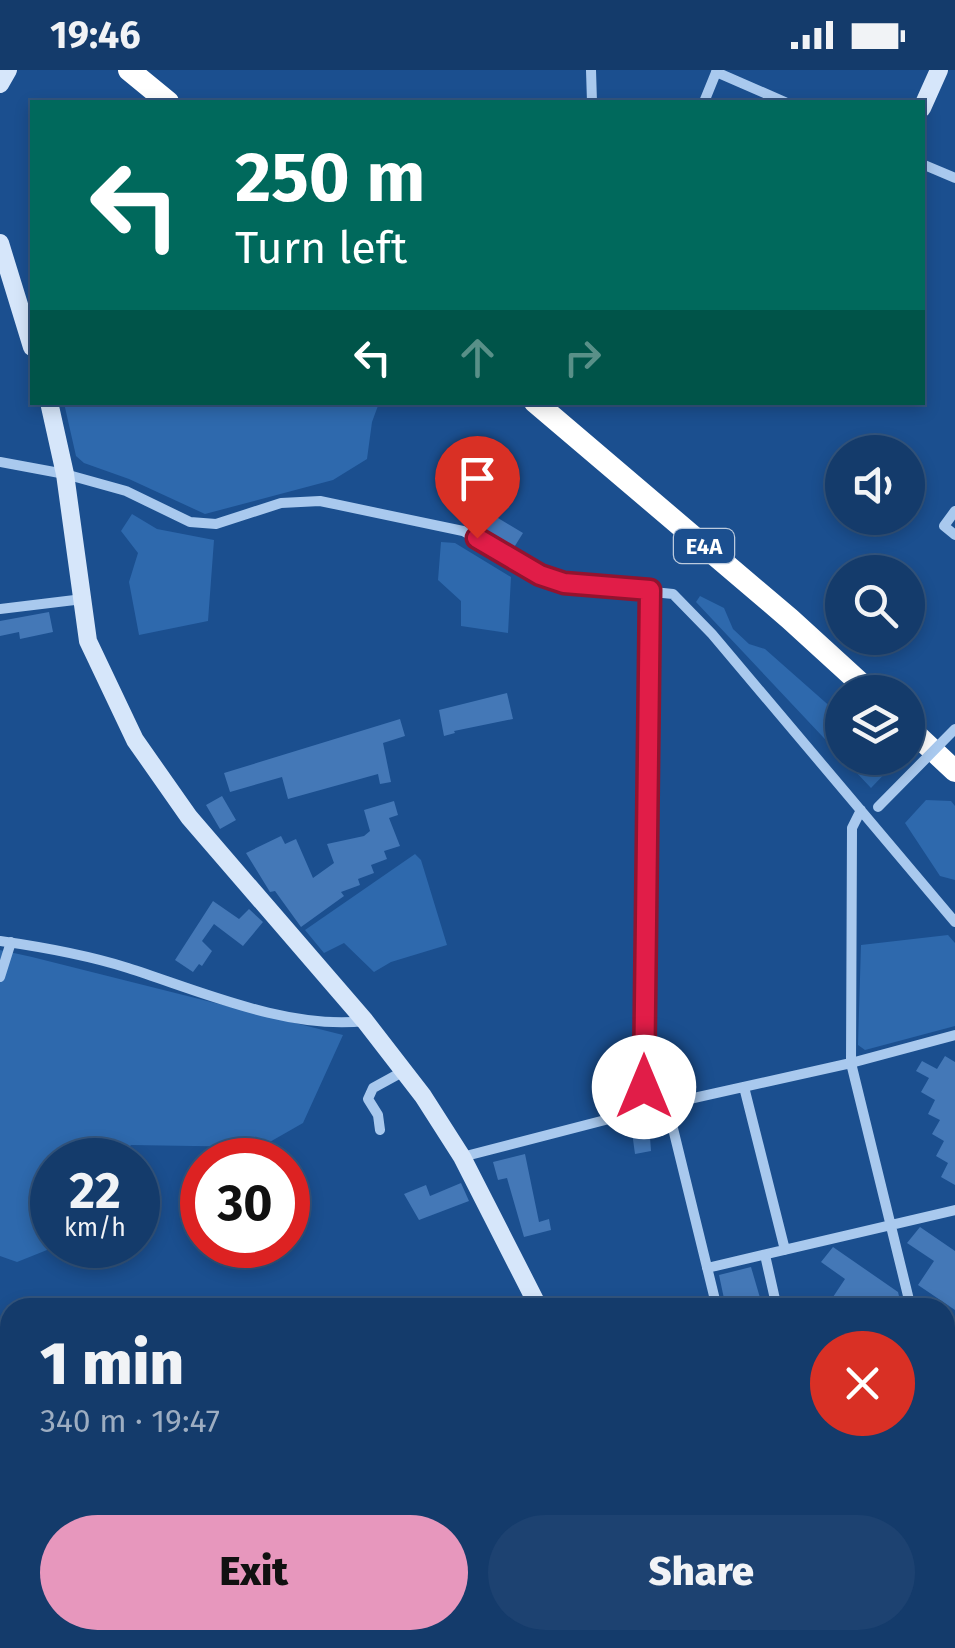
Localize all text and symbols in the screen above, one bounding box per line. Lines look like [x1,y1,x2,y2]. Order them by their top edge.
text: 19:46 [50,12,141,58]
text: 250 m [235,136,425,220]
icon: left [70,140,200,270]
text: Turn left [235,221,407,275]
icon: left [345,330,400,385]
icon: ahead [450,330,505,385]
icon: right [555,330,610,385]
map controls [825,435,925,775]
button: sound [825,435,925,535]
pin [435,436,520,539]
icon: arrive [450,451,505,506]
road number: E4A [674,529,734,563]
button: search [825,555,925,655]
button: layers [825,675,925,775]
position arrow [592,1035,696,1139]
speed limit sign: 30 [180,1138,310,1268]
text: 22 [69,1161,121,1221]
text: km/h [64,1213,126,1243]
text: 1 min [40,1328,184,1400]
button: close [810,1331,915,1436]
text: 340 m · 19:47 [40,1402,220,1440]
button: Exit [40,1515,468,1630]
button: Share [488,1515,915,1630]

